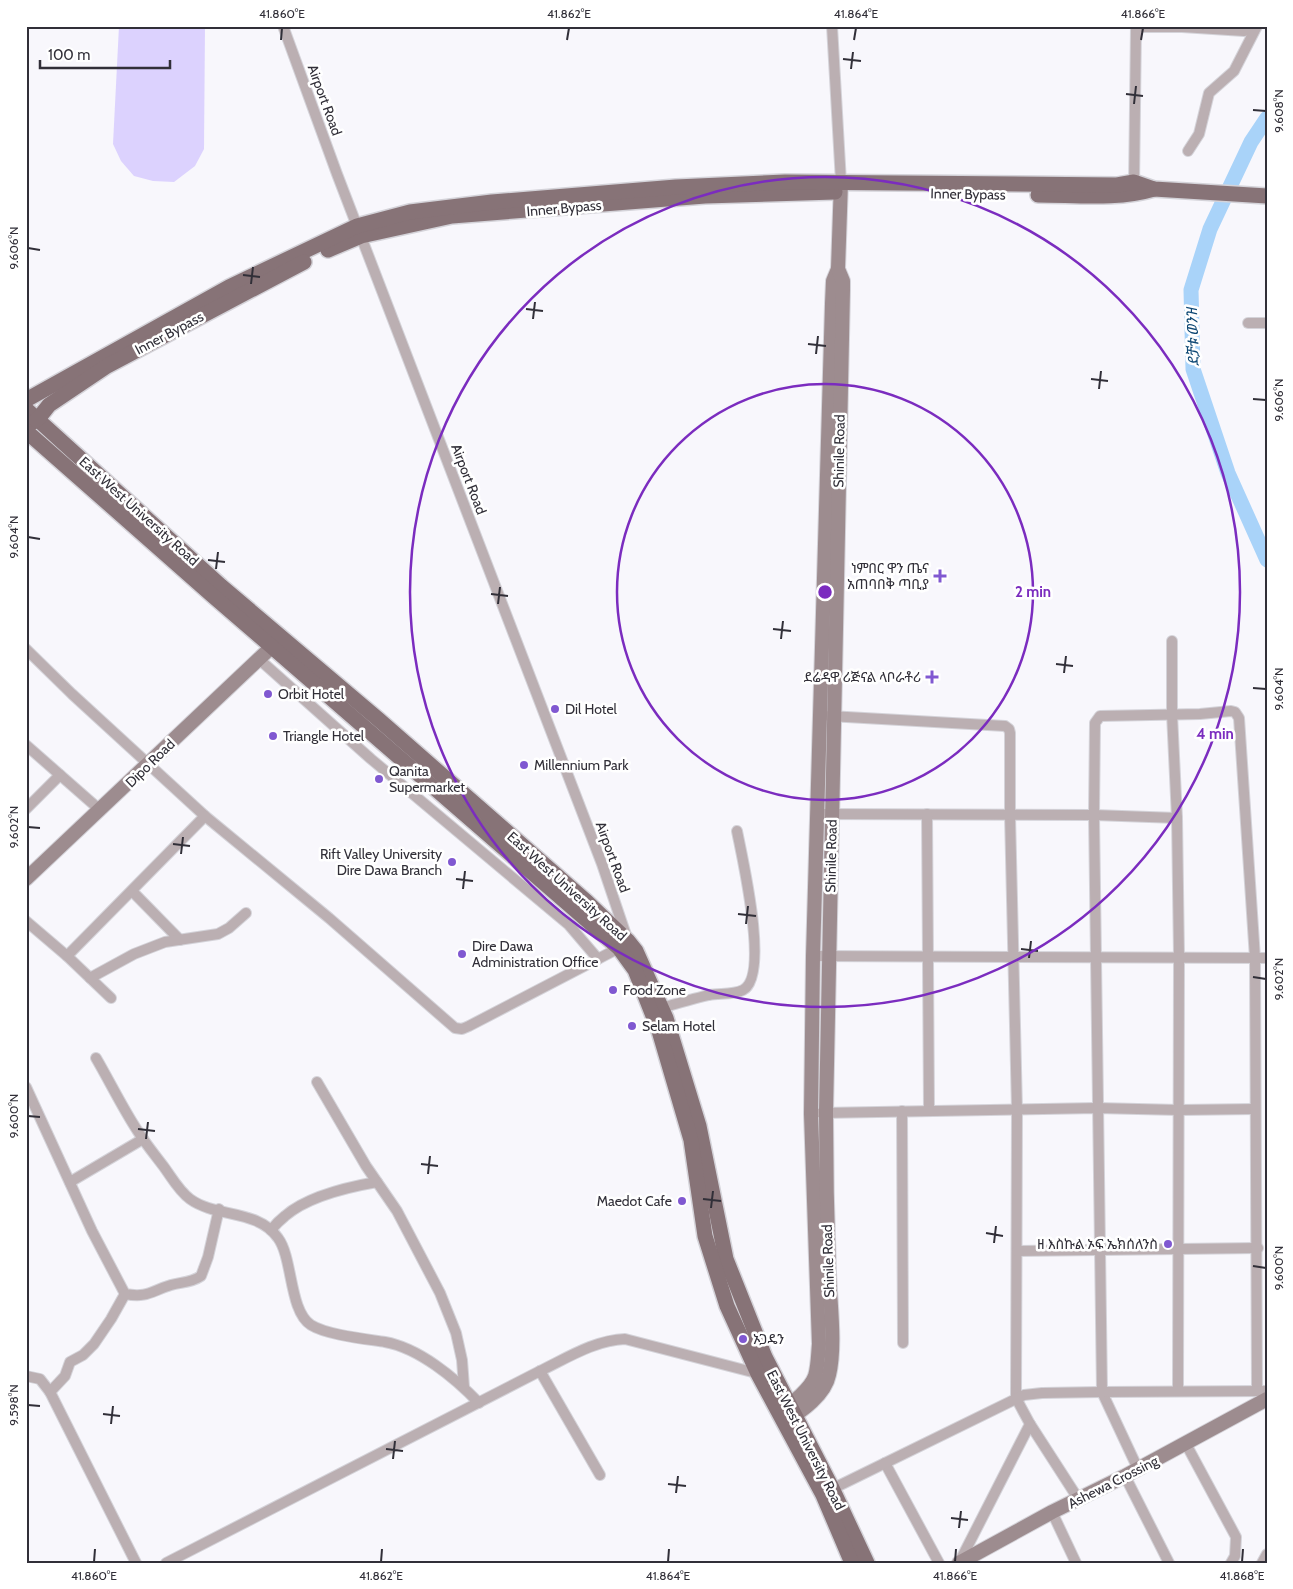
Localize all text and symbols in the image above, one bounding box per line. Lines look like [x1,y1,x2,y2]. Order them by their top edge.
text: 41.860°E [259,6,305,21]
text: 41.862°E [547,6,591,21]
text: 41.864°E [834,6,879,21]
text: 41.866°E [1121,6,1165,21]
scale bar [40,38,170,70]
text: 100 m [48,46,90,64]
street label: Airport Road [304,62,346,138]
text: 9.608°N [1271,89,1286,133]
street label: Inner Bypass [930,184,1006,204]
street label: Inner Bypass [526,196,602,220]
text: 9.606°N [6,227,21,269]
water label: ደቻቱ ወንዝ [1183,306,1203,367]
street label: Inner Bypass [132,307,207,359]
text: 9.606°N [1271,379,1286,421]
street label: Shinile Road [829,414,849,488]
street label: Airport Road [447,441,491,517]
street label: East West University Road [75,453,203,569]
text: 9.604°N [6,516,21,558]
place label: ነምበር ዋን ጤና አጠባበቅ ጣቢያ [847,559,929,593]
marker: ነምበር ዋን ጤና አጠባበቅ ጣቢያ [933,569,947,583]
centre of rings [816,583,834,601]
text: 2 min [1015,583,1051,601]
place label: ደሬዳዋ ሪጅናል ላቦራቶሪ [804,668,921,686]
text: 9.604°N [1271,668,1286,710]
marker: ደሬዳዋ ሪጅናል ላቦራቶሪ [925,670,939,684]
place label: Orbit Hotel [278,685,345,703]
marker: Orbit Hotel [262,688,274,700]
place label: Dil Hotel [565,700,618,718]
marker: Dil Hotel [549,703,561,715]
text: 4 min [1196,725,1234,743]
place label: Triangle Hotel [283,727,365,745]
marker: Triangle Hotel [267,730,279,742]
street label: Dipo Road [121,735,179,791]
place label: Millennium Park [534,756,629,774]
marker: Millennium Park [518,759,530,771]
place label: Qanita Supermarket [389,762,465,796]
marker: Qanita Supermarket [373,773,385,785]
text: 9.602°N [6,806,21,848]
street label: Airport Road [592,819,634,895]
street label: Shinile Road [821,819,841,893]
street label: East West University Road [503,828,631,944]
place label: Rift Valley University Dire Dawa Branch [320,845,442,879]
marker: Rift Valley University Dire Dawa Branch [446,856,458,868]
place label: Dire Dawa Administration Office [472,937,598,971]
marker: Dire Dawa Administration Office [456,948,468,960]
text: 9.602°N [1271,958,1286,1000]
place label: Food Zone [623,981,686,999]
marker: Food Zone [607,984,619,996]
place label: Selam Hotel [642,1017,716,1035]
marker: Selam Hotel [626,1020,638,1032]
text: 9.600°N [6,1094,21,1138]
place label: Maedot Cafe [597,1192,672,1210]
marker: Maedot Cafe [676,1195,688,1207]
street label: Shinile Road [818,1224,838,1298]
place label: ዘ እስኩል ኦፍ ኤክሰለንስ [1037,1235,1158,1253]
marker: ዘ እስኩል ኦፍ ኤክሰለንስ [1162,1238,1174,1250]
text: 9.600°N [1271,1246,1286,1290]
place label: ኦጋዴን [753,1330,784,1348]
marker: ኦጋዴን [737,1333,749,1345]
street label: East West University Road [763,1367,849,1513]
text: 9.598°N [6,1384,21,1426]
street label: Ashewa Crossing [1065,1451,1162,1512]
text: 41.860°E [71,1568,117,1583]
text: 41.862°E [359,1568,403,1583]
text: 41.864°E [646,1568,691,1583]
text: 41.866°E [933,1568,977,1583]
text: 41.868°E [1220,1568,1265,1583]

